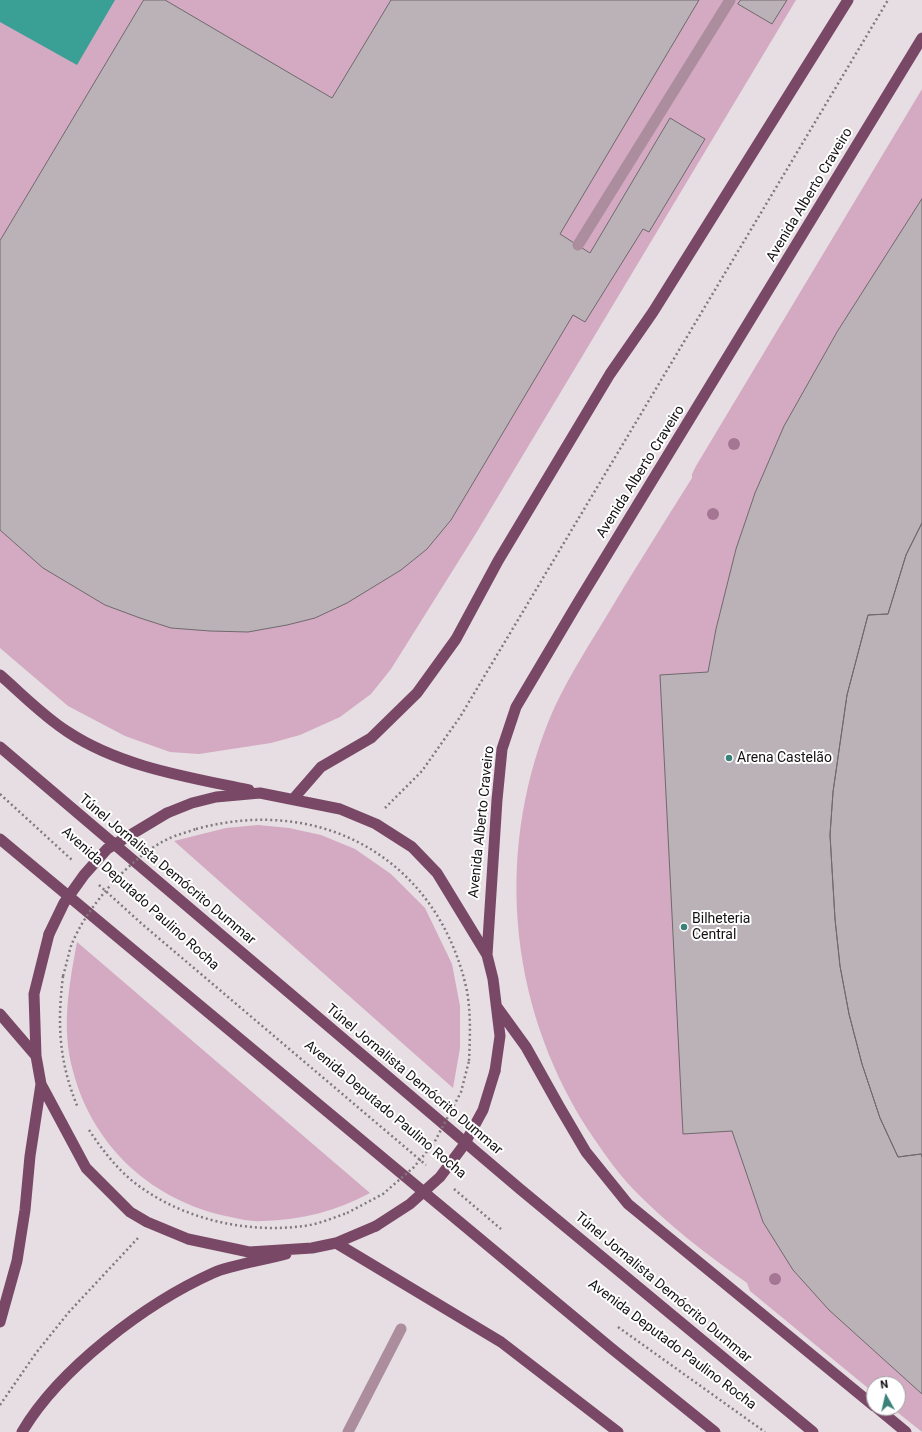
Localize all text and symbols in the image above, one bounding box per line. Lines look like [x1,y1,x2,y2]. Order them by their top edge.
street label: Avenida Alberto Craveiro [763,125,857,265]
street label: Avenida Alberto Craveiro [593,403,689,541]
street label: Avenida Alberto Craveiro [466,745,498,899]
place label: Arena Castelão [737,750,832,766]
marker: Arena Castelão [724,753,734,763]
street label: Túnel Jornalista Demócrito Dummar [75,791,259,949]
street label: Avenida Deputado Paulino Rocha [58,824,222,974]
place label: Bilheteria Central [692,911,750,944]
marker: Bilheteria Central [679,922,689,932]
street label: Túnel Jornalista Demócrito Dummar [322,1001,506,1159]
street label: Avenida Deputado Paulino Rocha [301,1037,469,1183]
street label: Túnel Jornalista Demócrito Dummar [571,1209,755,1367]
street label: Avenida Deputado Paulino Rocha [585,1276,759,1414]
north arrow [866,1376,906,1416]
text: N [880,1378,889,1392]

